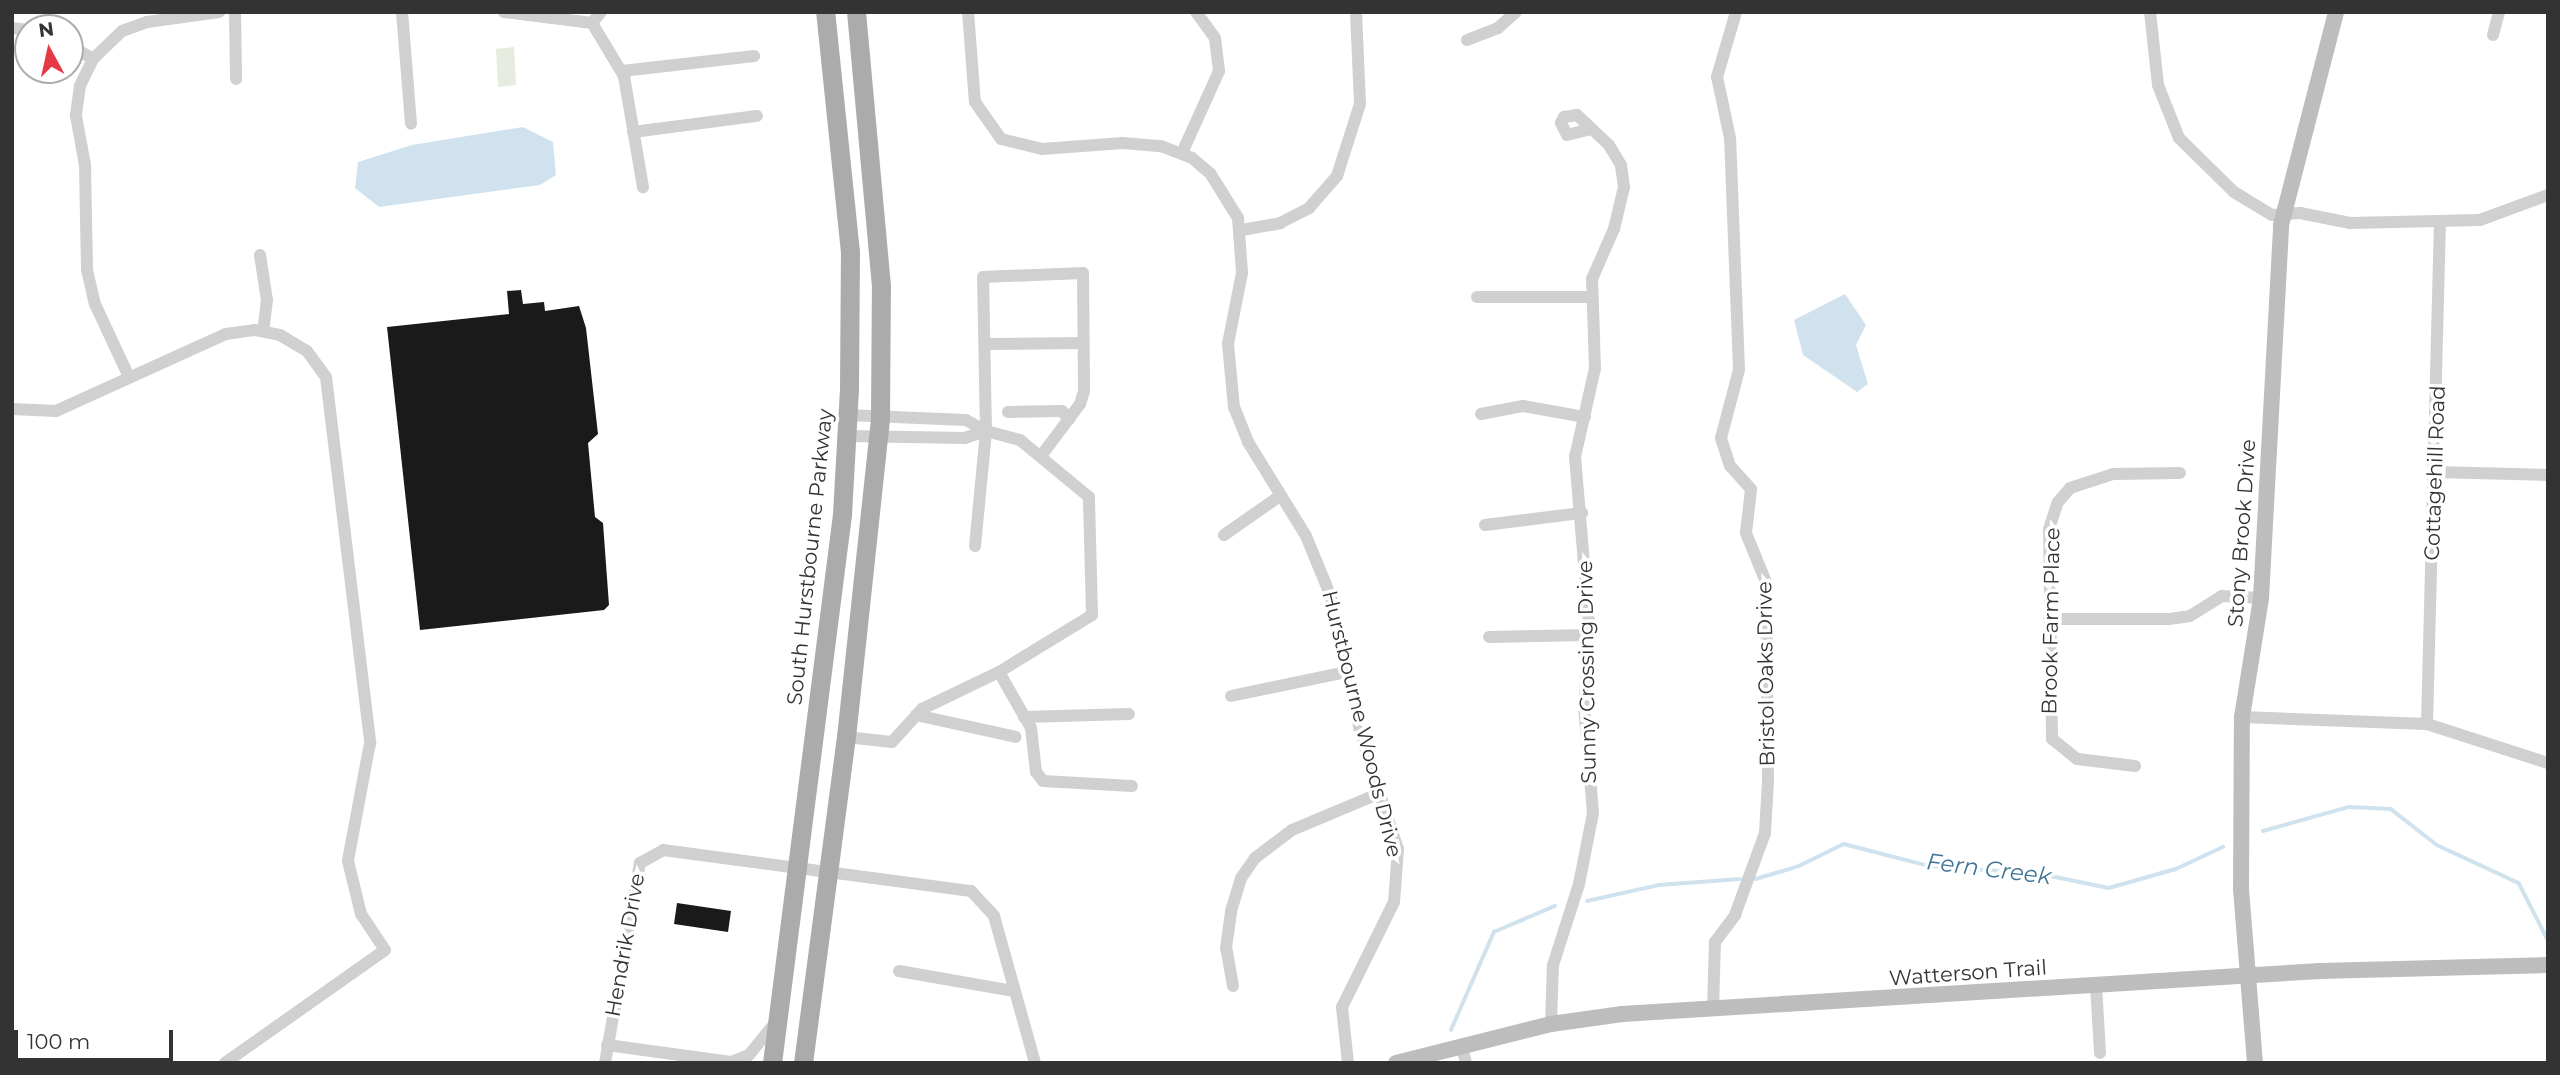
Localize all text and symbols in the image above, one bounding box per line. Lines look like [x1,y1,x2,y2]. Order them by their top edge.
north arrow [14,14,84,84]
text: N [37,17,55,42]
street label: Cottagehill Road [2419,385,2451,561]
street label: South Hurstbourne Parkway [782,408,838,706]
street label: Stony Brook Drive [2223,438,2261,628]
street label: Brook Farm Place [2037,527,2065,715]
street label: Sunny Crossing Drive [1572,560,1602,784]
street label: Bristol Oaks Drive [1752,581,1780,767]
street label: Hurstbourne Woods Drive [1317,588,1407,860]
water label: Fern Creek [1925,848,2053,890]
street label: Hendrik Drive [600,871,650,1019]
street label: Watterson Trail [1888,955,2048,991]
scale bar [18,1016,177,1060]
text: 100 m [27,1029,90,1054]

